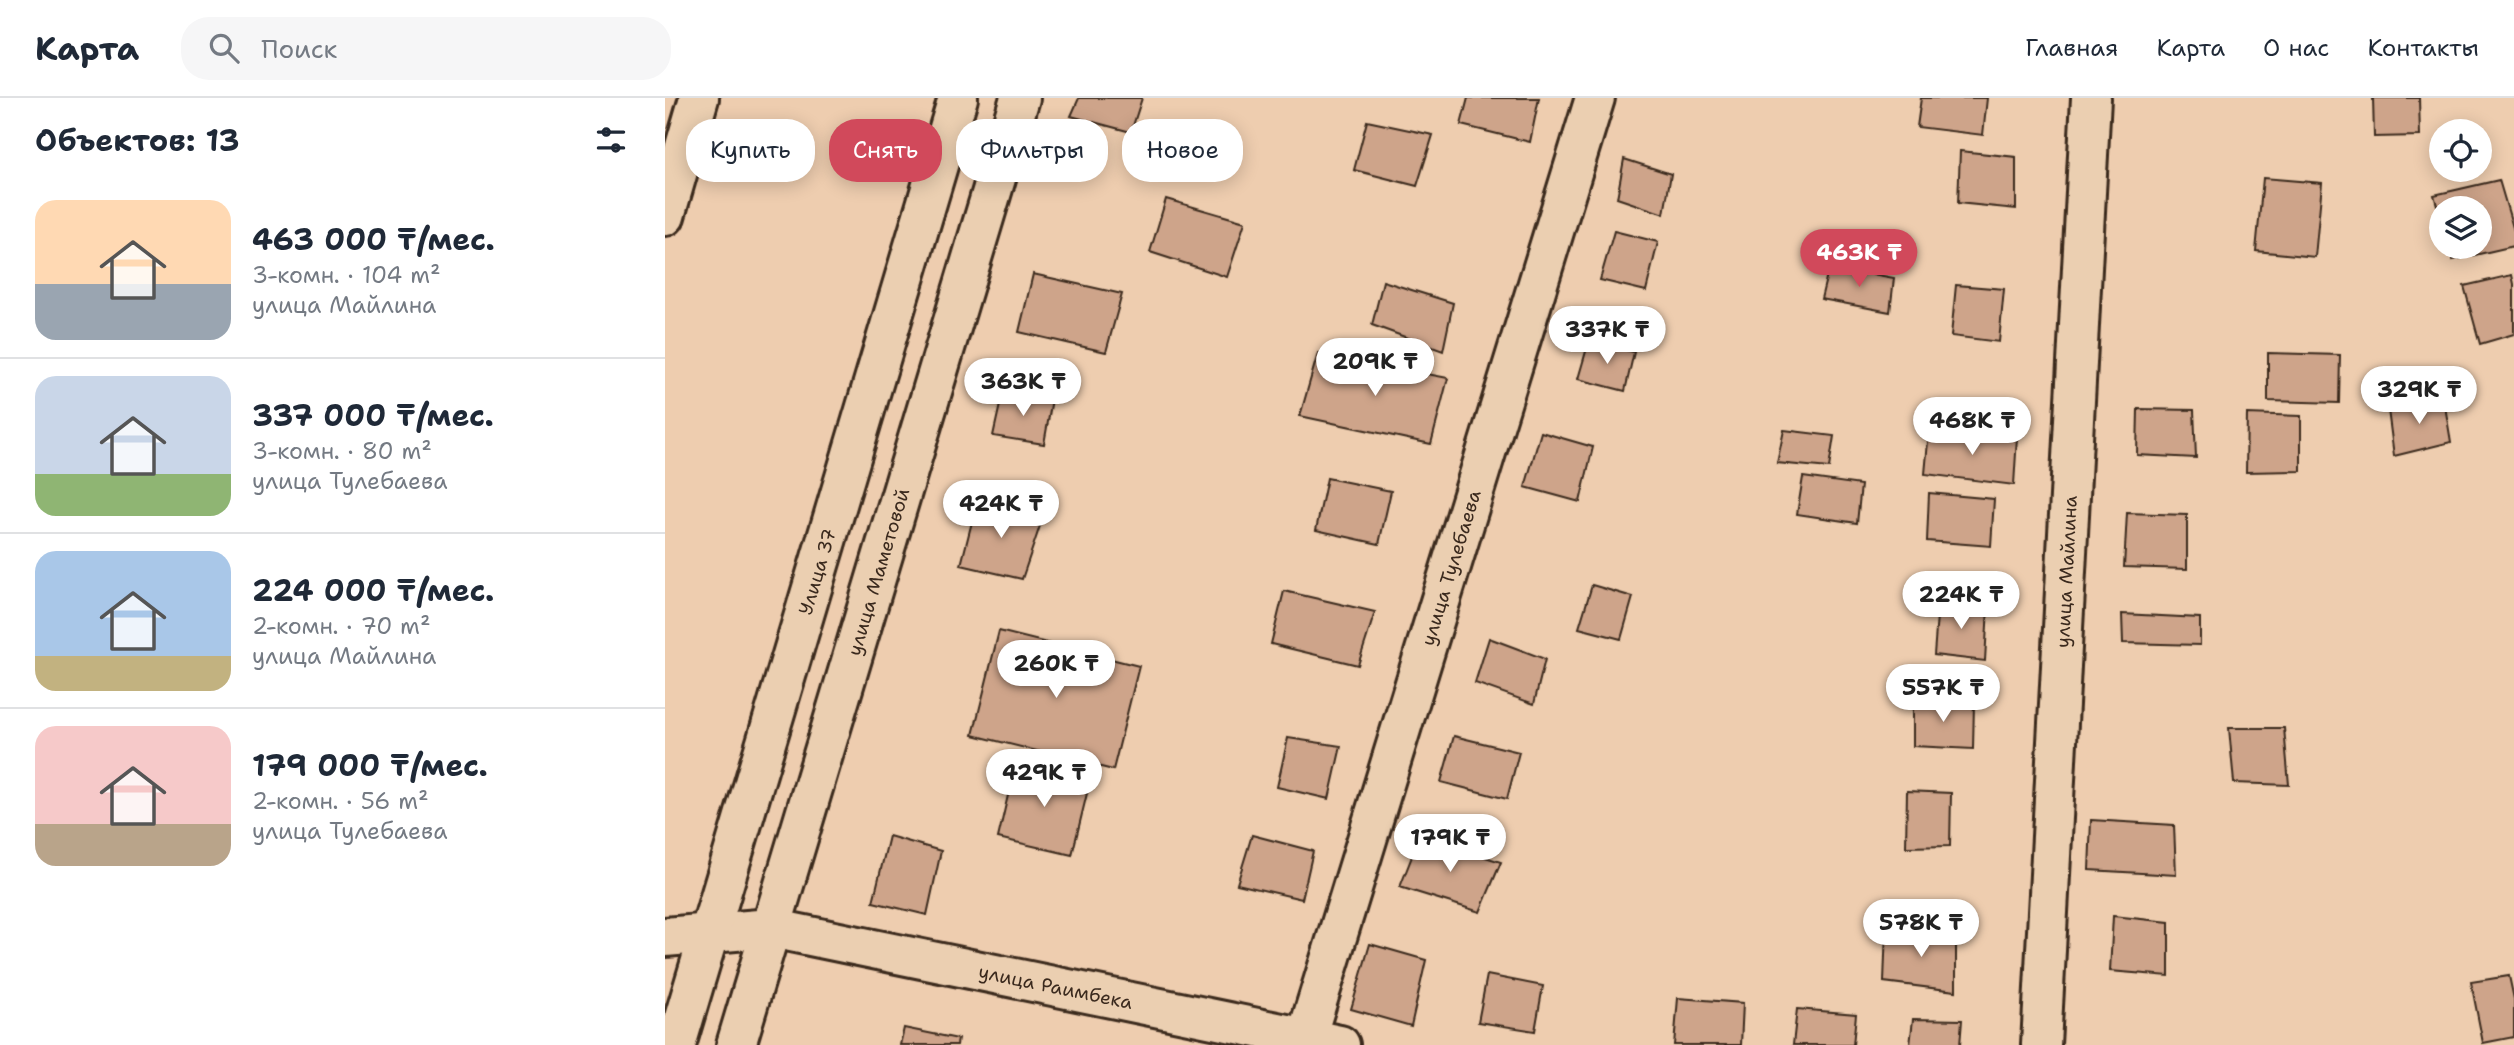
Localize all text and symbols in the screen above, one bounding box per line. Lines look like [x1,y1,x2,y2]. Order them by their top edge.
search box [181,17,671,80]
text: Карта [35,26,139,71]
icon: search [205,29,243,67]
text: Поиск [261,31,337,66]
text: Главная [2025,32,2118,64]
text: Карта [2156,32,2225,64]
text: О нас [2263,32,2329,64]
text: Контакты [2367,32,2479,64]
chip: Купить [686,119,815,182]
chip: Снять [829,119,942,182]
chip: Фильтры [956,119,1108,182]
chip: Новое [1122,119,1243,182]
map controls [2429,119,2492,259]
button: locate [2429,119,2492,182]
text: Объектов: 13 [35,120,240,161]
icon: filters [592,121,630,159]
button: layers [2429,196,2492,259]
text: 463 000 ₸/мес. [252,219,495,260]
icon: home [91,228,175,312]
pin: 463K ₸ [1802,230,1916,289]
text: 463K ₸ [1816,237,1902,267]
text: 3-комн. · 104 m² [252,260,441,290]
text: улица Майлина [252,290,436,320]
pin: 337K ₸ [1550,306,1664,366]
text: 337K ₸ [1565,314,1649,344]
pin: 209K ₸ [1318,338,1432,398]
text: 209K ₸ [1332,346,1418,376]
pin: 363K ₸ [966,358,1080,418]
text: 363K ₸ [980,366,1066,396]
pin: 329K ₸ [2362,366,2476,426]
text: 329K ₸ [2377,374,2461,404]
text: 337 000 ₸/мес. [252,395,494,436]
pin: 468K ₸ [1915,398,2029,457]
icon: home [91,404,175,488]
text: 468K ₸ [1929,405,2015,435]
text: 3-комн. · 80 m² [252,436,432,466]
text: улица Тулебаева [252,466,447,496]
pin: 424K ₸ [944,480,1058,540]
street label: улица Маметовой [841,485,915,659]
street label: улица Тулебаева [1415,487,1487,649]
text: 424K ₸ [959,488,1043,518]
street label: улица Майлина [2050,495,2083,648]
street label: Улица 37 [793,526,842,618]
text: 224 000 ₸/мес. [252,570,494,611]
pin: 224K ₸ [1904,572,2018,631]
icon: home [91,579,175,663]
text: 224K ₸ [1919,579,2003,609]
text: 2-комн. · 70 m² [252,611,431,641]
pin: 260K ₸ [999,640,1113,700]
text: улица Майлина [252,641,436,671]
text: 260K ₸ [1013,648,1099,678]
pin: 557K ₸ [1886,664,2000,724]
text: 557K ₸ [1902,672,1984,702]
text: 179 000 ₸/мес. [252,745,488,786]
pin: 429K ₸ [987,750,1101,809]
icon: home [91,754,175,838]
text: 429K ₸ [1002,757,1086,787]
text: 2-комн. · 56 m² [252,786,429,816]
pin: 179K ₸ [1393,814,1507,874]
text: улица Тулебаева [252,816,447,846]
text: 179K ₸ [1410,822,1490,852]
pin: 578K ₸ [1864,900,1978,959]
text: 578K ₸ [1879,907,1963,937]
street label: улица Раимбека [976,959,1135,1015]

